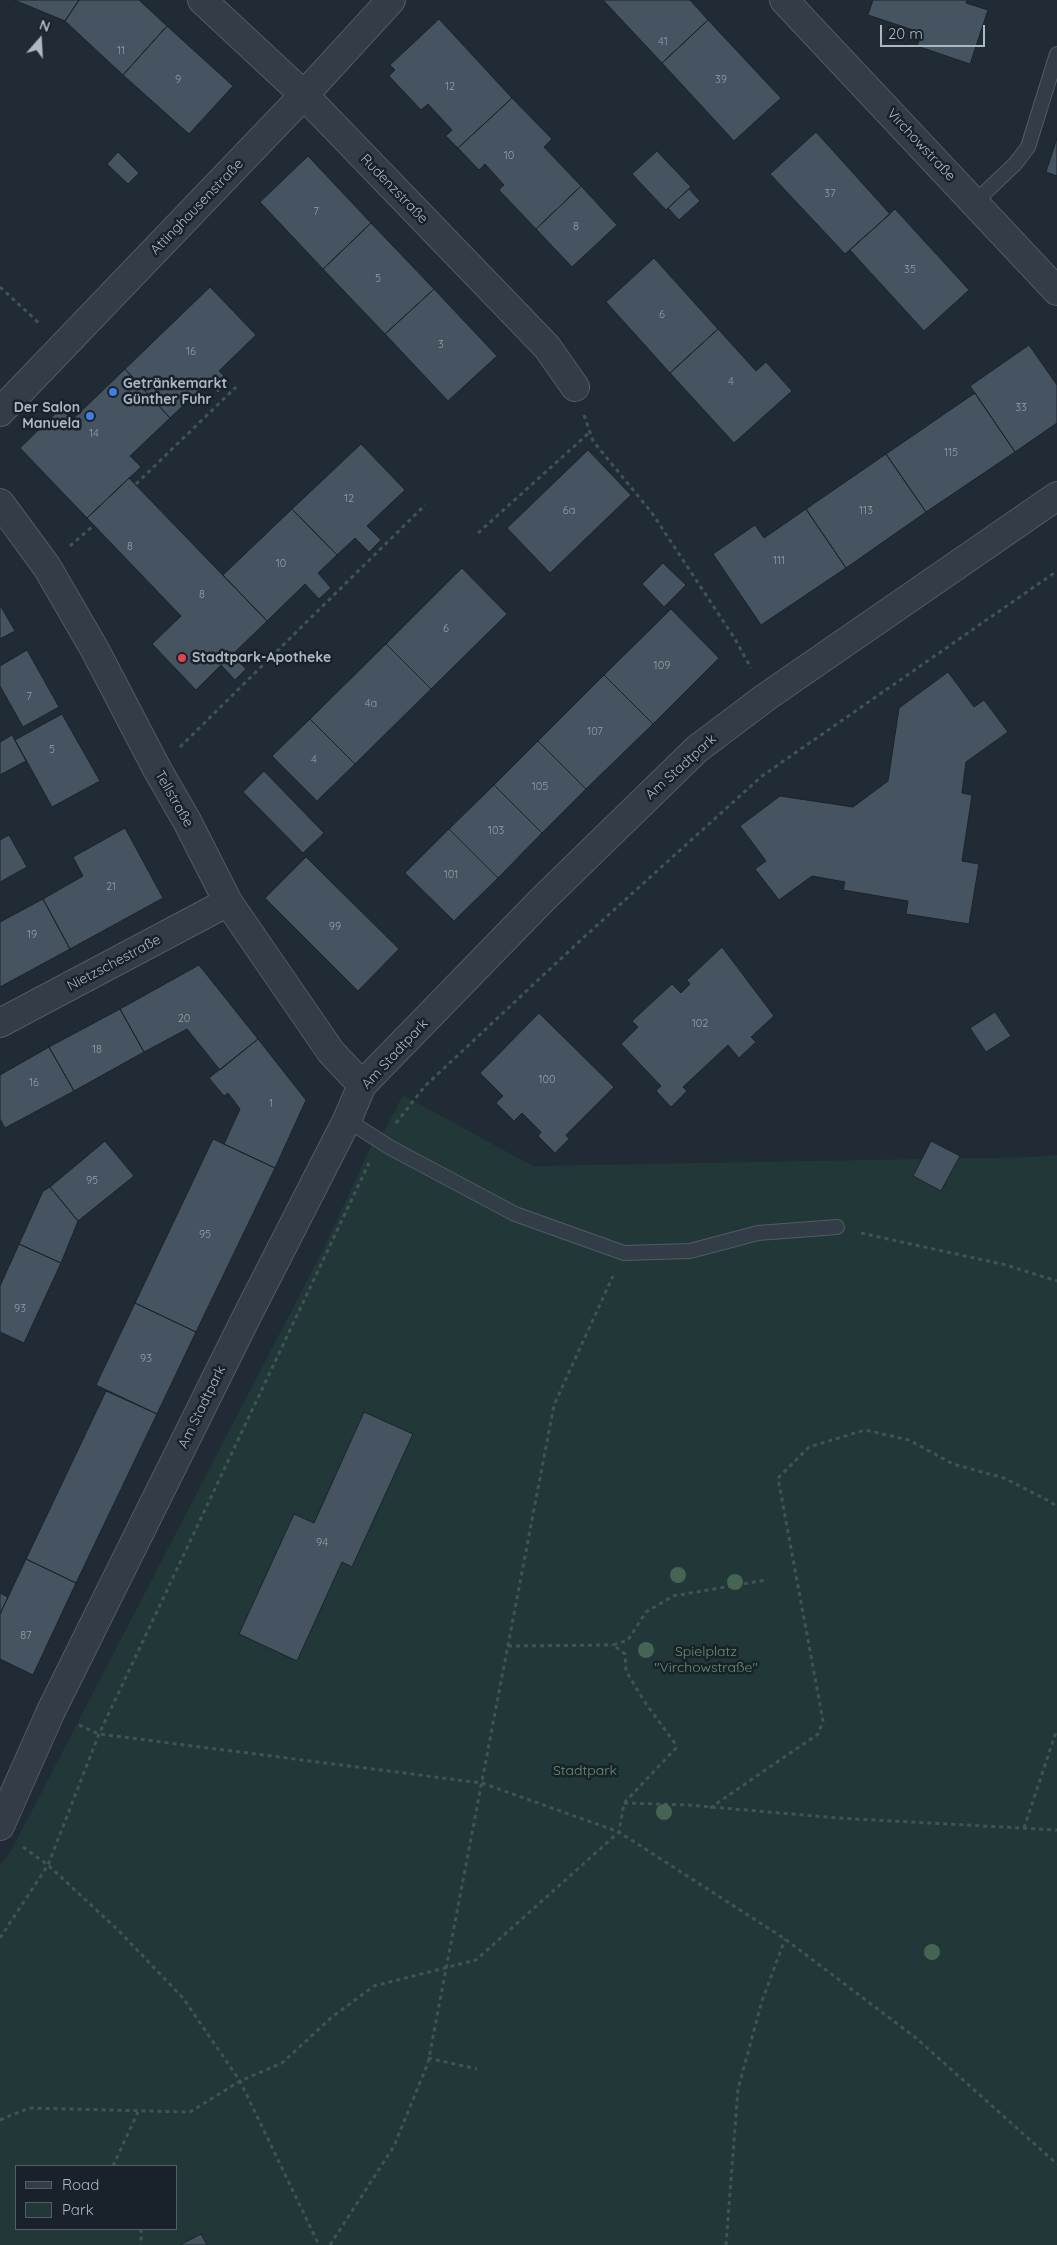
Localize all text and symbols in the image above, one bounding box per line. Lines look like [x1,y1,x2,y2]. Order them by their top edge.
north arrow [15,15,65,65]
scale bar [882,15,987,47]
text: N [37,16,53,36]
text: 20 m [888,24,923,43]
house number: 41 [658,35,668,49]
house number: 11 [117,44,125,58]
house number: 9 [175,73,181,87]
house number: 39 [715,73,727,87]
house number: 12 [445,80,455,94]
street label: Virchowstraße [883,105,959,185]
house number: 10 [504,149,514,163]
street label: Rudenzstraße [357,151,431,227]
street label: Attinghausenstraße [147,156,247,258]
house number: 37 [824,187,836,201]
house number: 7 [313,205,319,219]
house number: 8 [573,220,579,234]
house number: 35 [904,263,916,277]
house number: 5 [375,272,381,286]
house number: 6 [659,308,665,322]
house number: 3 [438,338,444,352]
house number: 16 [186,345,196,359]
house number: 4 [728,375,734,389]
place label: Getränkemarkt Günther Fuhr [123,376,227,408]
marker: Getränkemarkt Günther Fuhr [107,386,119,398]
place label: Der Salon Manuela [14,400,80,432]
house number: 33 [1015,401,1027,415]
marker: Der Salon Manuela [84,410,96,422]
house number: 14 [89,427,99,441]
house number: 115 [944,446,958,460]
house number: 12 [344,492,354,506]
house number: 6a [563,504,575,518]
house number: 113 [859,504,873,518]
house number: 8 [127,540,133,554]
house number: 111 [773,554,785,568]
house number: 10 [276,557,286,571]
house number: 8 [199,588,205,602]
house number: 6 [443,622,449,636]
place label: Stadtpark-Apotheke [192,650,331,666]
marker: Stadtpark-Apotheke [176,652,188,664]
house number: 109 [654,659,670,673]
house number: 7 [26,690,32,704]
house number: 4a [365,697,377,711]
house number: 107 [587,725,603,739]
street label: Am Stadtpark [642,731,720,803]
house number: 5 [49,743,55,757]
house number: 4 [311,753,317,767]
street label: Tellstraße [151,768,197,830]
house number: 105 [532,780,548,794]
house number: 103 [488,824,504,838]
house number: 101 [444,868,458,882]
house number: 21 [106,880,116,894]
house number: 99 [329,920,341,934]
house number: 19 [27,928,37,942]
street label: Nietzschestraße [64,931,164,995]
house number: 20 [178,1012,190,1026]
street label: Am Stadtpark [358,1015,432,1093]
house number: 102 [692,1017,708,1031]
house number: 18 [92,1043,102,1057]
house number: 100 [538,1073,556,1087]
house number: 16 [29,1076,39,1090]
house number: 1 [269,1097,273,1111]
house number: 95 [86,1174,98,1188]
house number: 95 [199,1228,211,1242]
house number: 93 [14,1302,26,1316]
house number: 93 [140,1352,152,1366]
street label: Am Stadtpark [175,1363,229,1451]
house number: 94 [316,1536,328,1550]
house number: 87 [20,1629,32,1643]
park label: Spielplatz "Virchowstraße" [654,1644,758,1676]
park label: Stadtpark [553,1763,617,1779]
legend [15,2165,178,2230]
text: Road [62,2175,99,2194]
text: Park [62,2200,94,2219]

